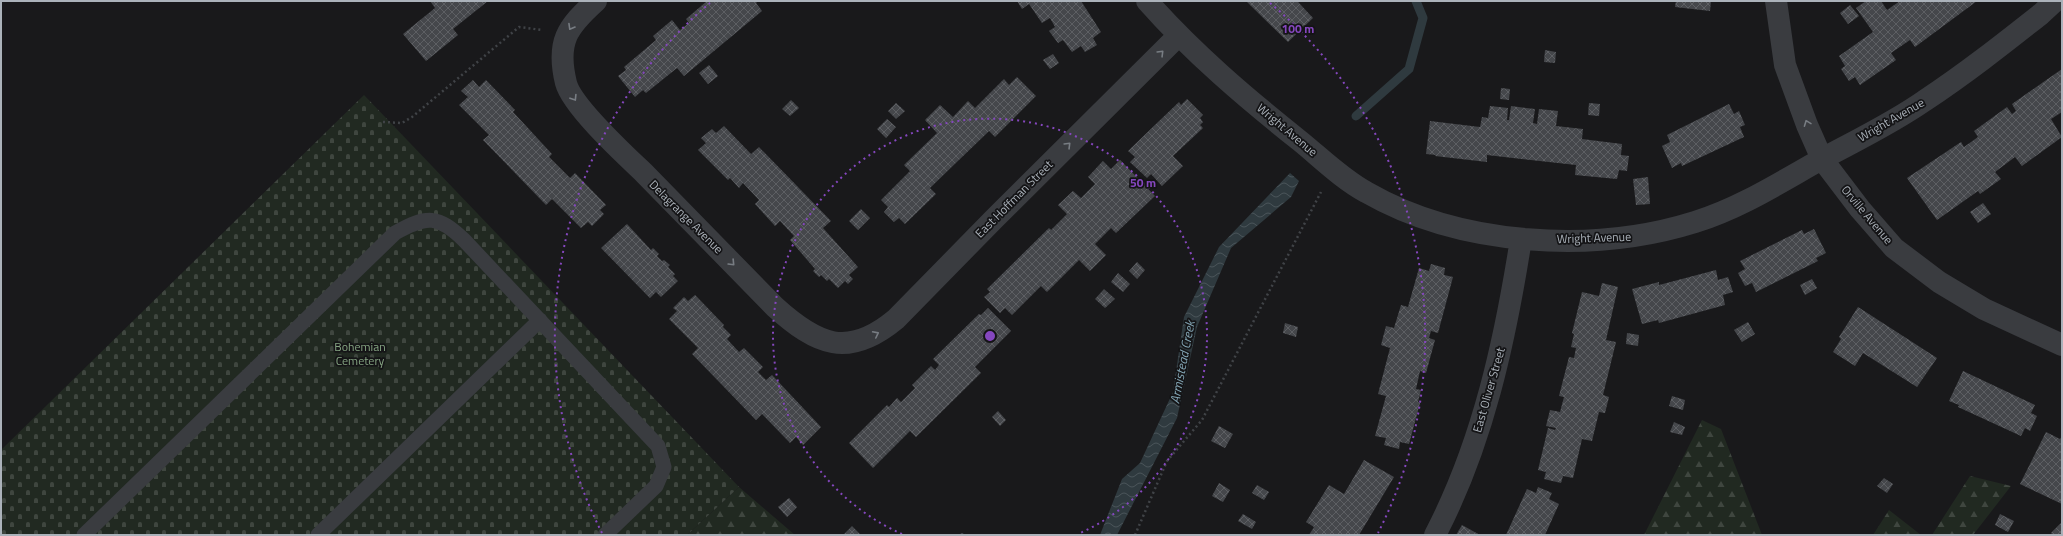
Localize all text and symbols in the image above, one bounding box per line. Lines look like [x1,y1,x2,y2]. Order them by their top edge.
text: 100 m [1282,19,1314,38]
one-way arrow [569,23,576,30]
one-way arrow [1156,50,1164,58]
street label: Wright Avenue [1854,93,1928,146]
one-way arrow [570,94,577,101]
street label: Wright Avenue [1253,98,1322,161]
one-way arrow [1803,120,1811,127]
one-way arrow [1063,142,1071,150]
street label: East Hoffman Street [970,155,1058,242]
text: 50 m [1130,173,1156,192]
street label: Delagrange Avenue [645,175,728,258]
street label: Orville Avenue [1837,181,1898,248]
street label: Wright Avenue [1557,227,1631,248]
one-way arrow [727,258,735,266]
water label: Armistead Creek [1164,317,1200,405]
centre of rings [983,329,997,343]
one-way arrow [872,331,879,339]
park label: Bohemian Cemetery [334,337,386,370]
street label: East Oliver Street [1467,344,1510,435]

